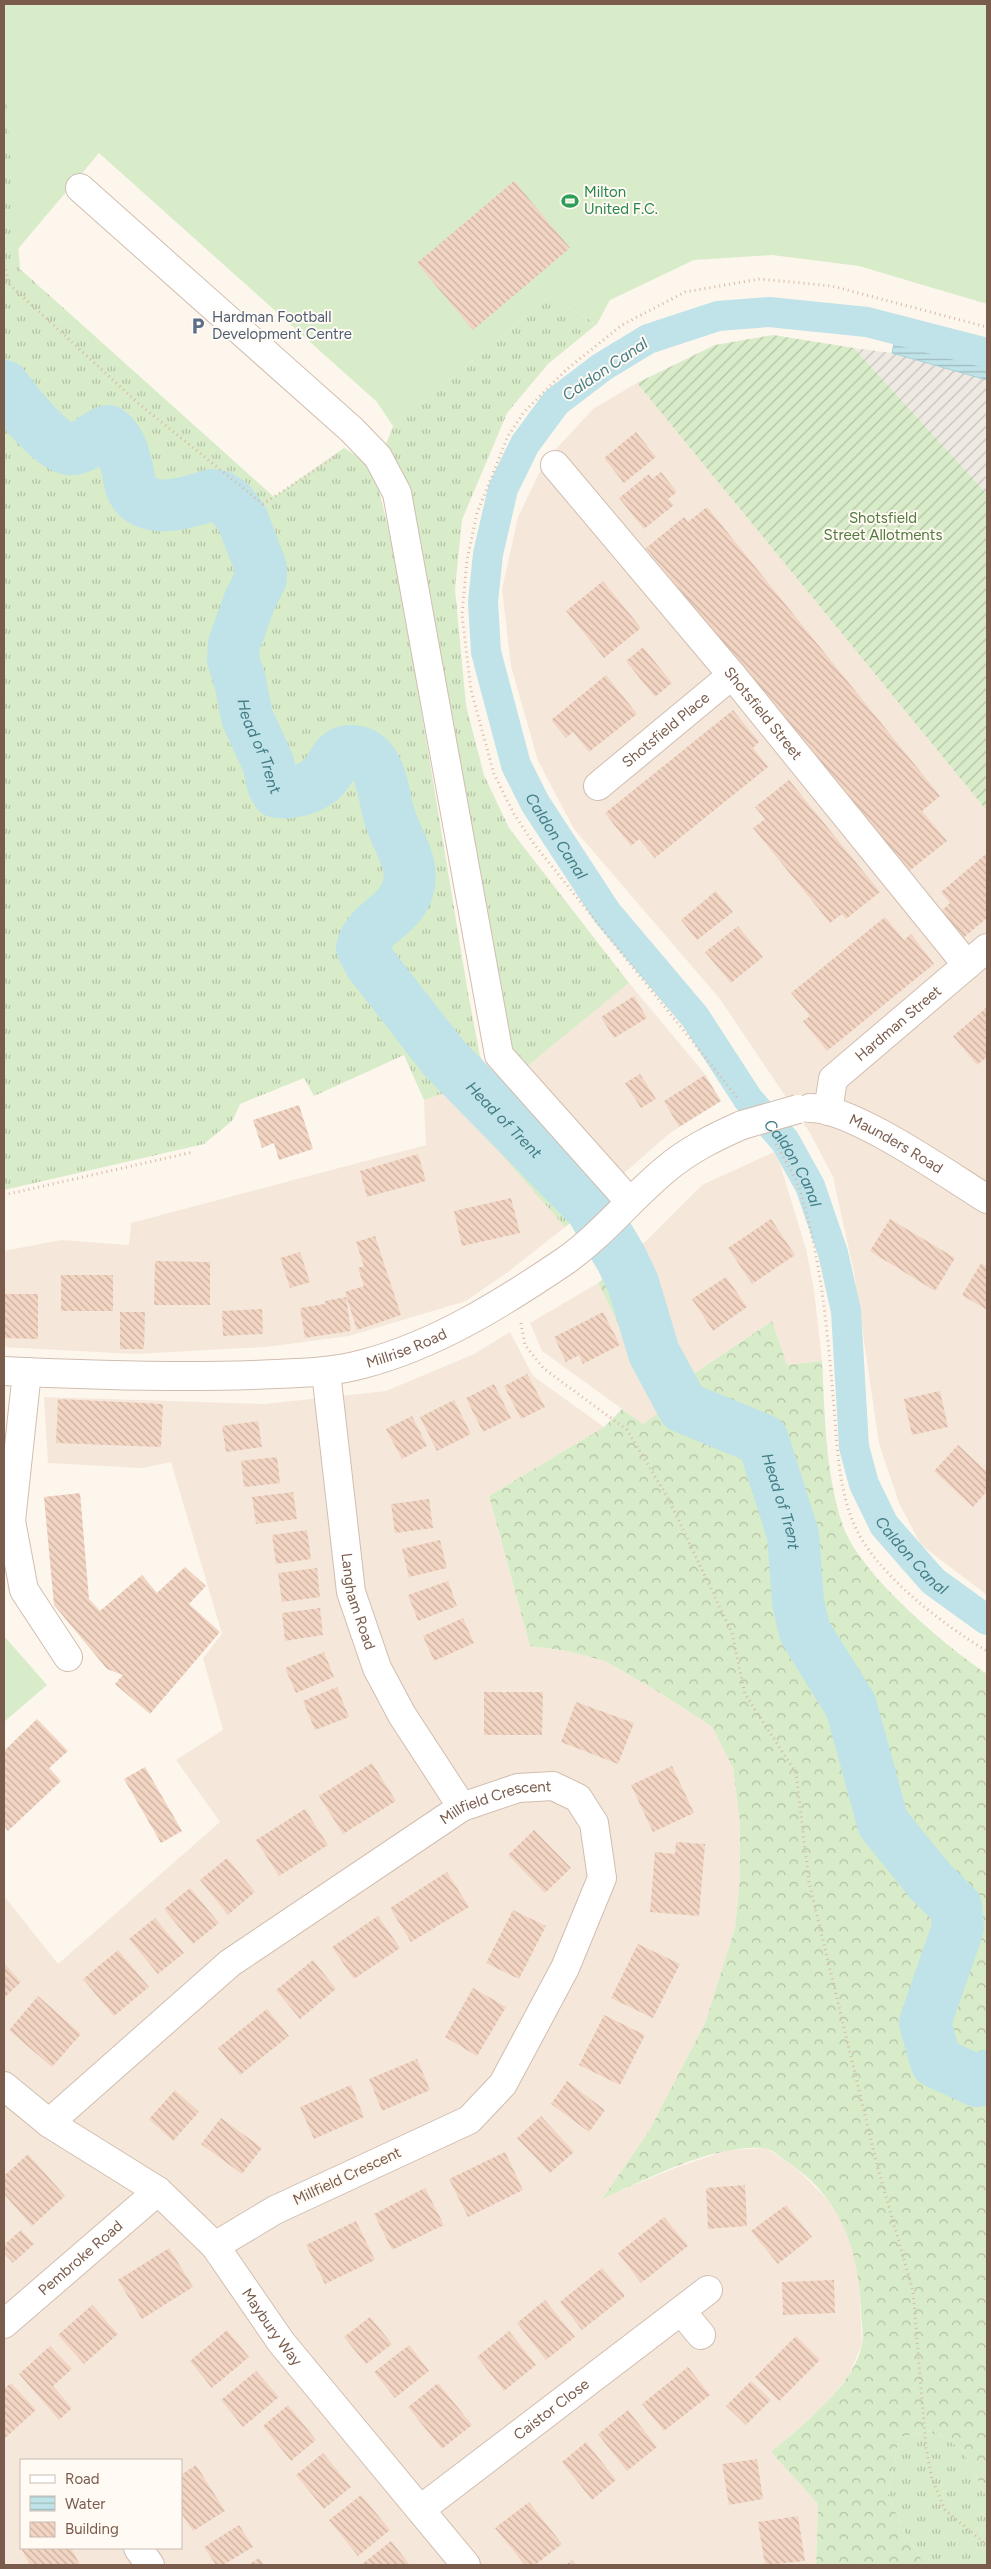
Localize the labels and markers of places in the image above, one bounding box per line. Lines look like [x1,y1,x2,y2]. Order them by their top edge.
place label: Milton United F.C. [584,183,658,218]
sports icon: Milton United F.C. [560,191,580,211]
place label: Hardman Football Development Centre [212,308,352,343]
parking icon: Hardman Football Development Centre [188,316,208,336]

